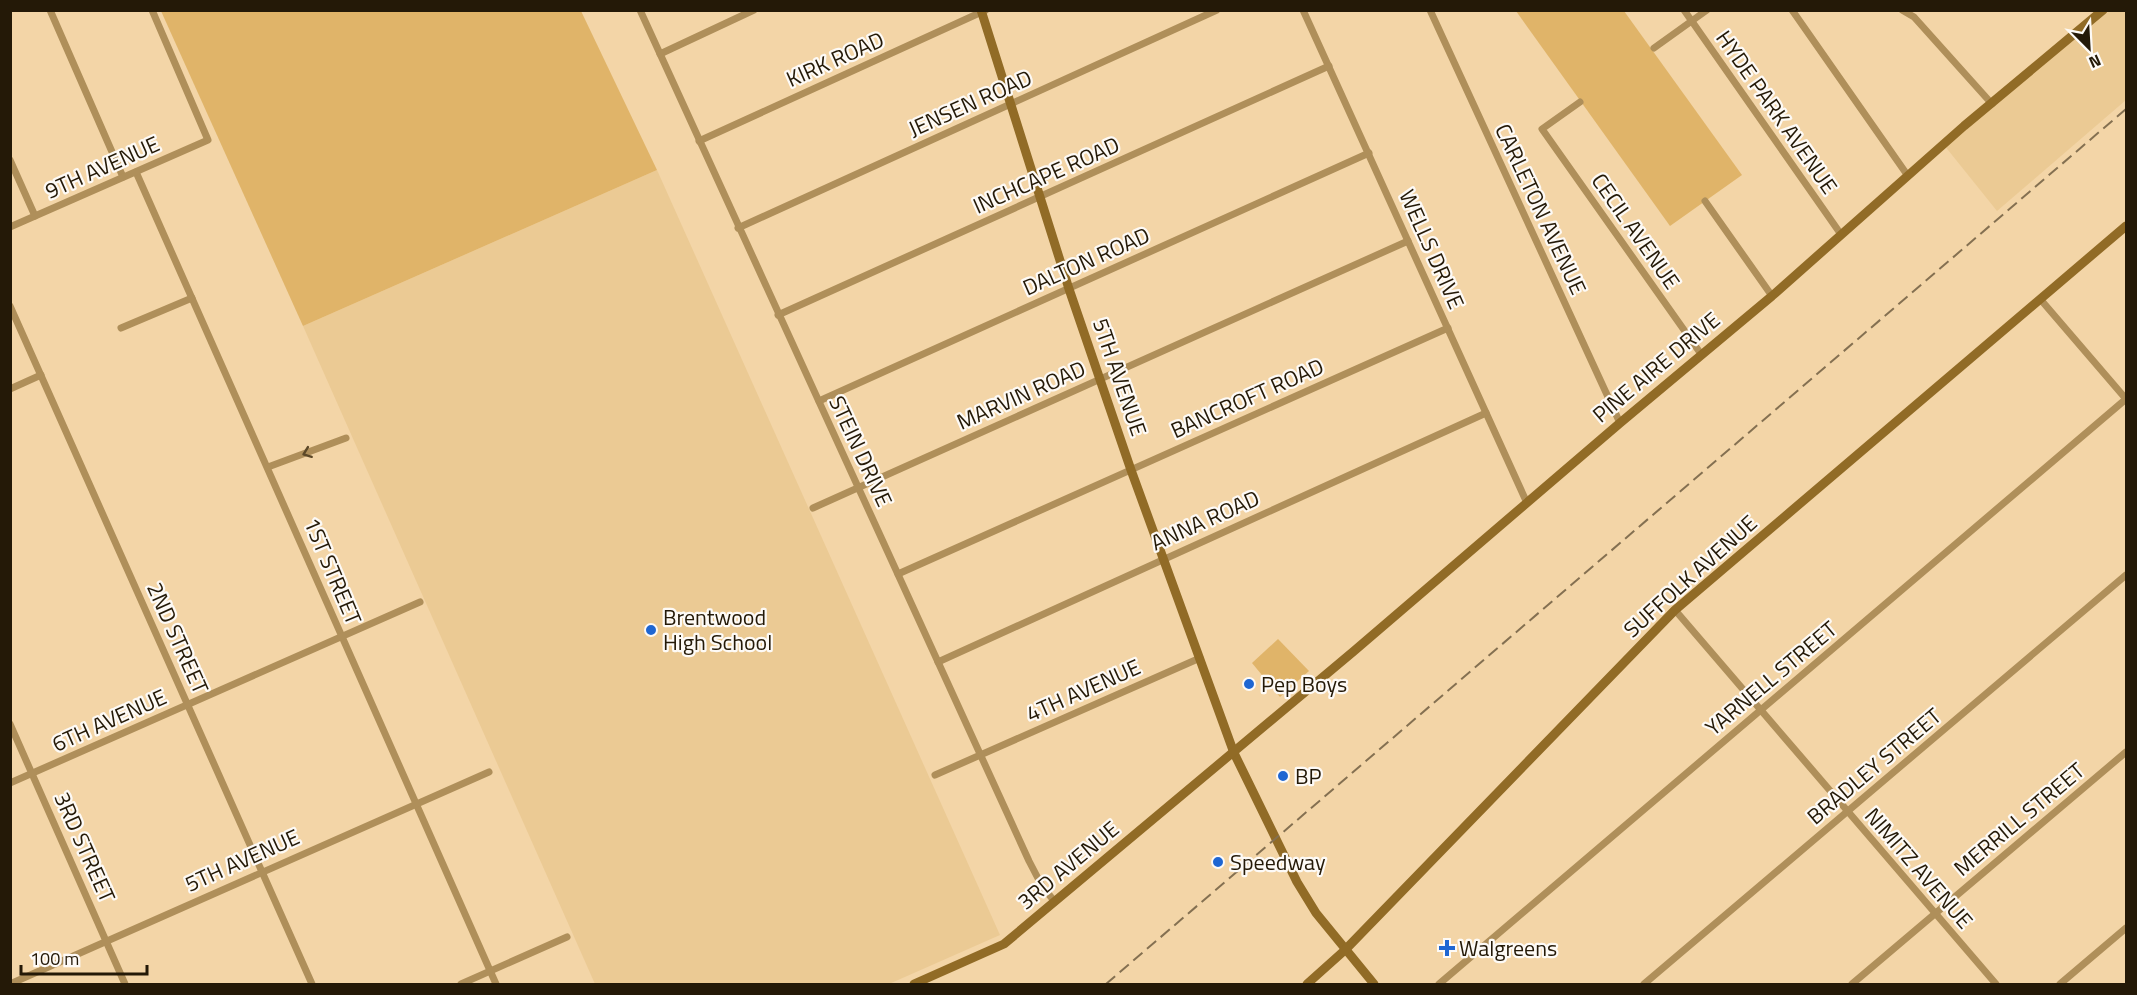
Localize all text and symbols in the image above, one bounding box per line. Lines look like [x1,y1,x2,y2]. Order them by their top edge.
north arrow [2059,18,2119,78]
street label: KIRK ROAD [781,22,889,96]
street label: HYDE PARK AVENUE [1708,23,1846,201]
text: N [2085,48,2105,75]
street label: JENSEN ROAD [903,61,1037,145]
street label: CARLETON AVENUE [1486,118,1596,300]
street label: 9TH AVENUE [39,127,165,207]
street label: INCHCAPE ROAD [967,127,1125,223]
street label: CECIL AVENUE [1583,166,1689,296]
street label: WELLS DRIVE [1391,184,1473,314]
street label: DALTON ROAD [1017,218,1155,304]
street label: PINE AIRE DRIVE [1585,303,1727,431]
street label: 5TH AVENUE [1084,314,1156,440]
street label: BANCROFT ROAD [1165,349,1329,447]
street label: MARVIN ROAD [951,351,1091,439]
street label: STEIN DRIVE [820,390,902,512]
one-way arrow [302,446,313,459]
street label: ANNA ROAD [1145,481,1265,559]
street label: SUFFOLK AVENUE [1615,506,1765,646]
street label: 1ST STREET [295,512,371,630]
street label: 2ND STREET [138,577,218,700]
place label: Brentwood High School [663,600,772,659]
street label: YARNELL STREET [1698,612,1845,744]
marker: Brentwood High School [644,623,658,637]
street label: 4TH AVENUE [1020,650,1146,730]
place label: Pep Boys [1261,667,1347,701]
marker: Pep Boys [1242,677,1256,691]
street label: 6TH AVENUE [46,680,172,760]
street label: BRADLEY STREET [1799,699,1949,833]
street label: MERRILL STREET [1946,754,2092,884]
place label: BP [1295,759,1322,793]
marker: BP [1276,769,1290,783]
street label: 3RD STREET [46,786,125,908]
street label: NIMITZ AVENUE [1857,800,1981,936]
street label: 3RD AVENUE [1010,812,1126,918]
street label: 5TH AVENUE [179,820,305,900]
place label: Speedway [1230,845,1326,879]
marker: Speedway [1211,855,1225,869]
place label: Walgreens [1459,931,1557,965]
scale bar [21,938,147,976]
marker: Walgreens [1440,941,1454,955]
text: 100 m [30,945,79,972]

